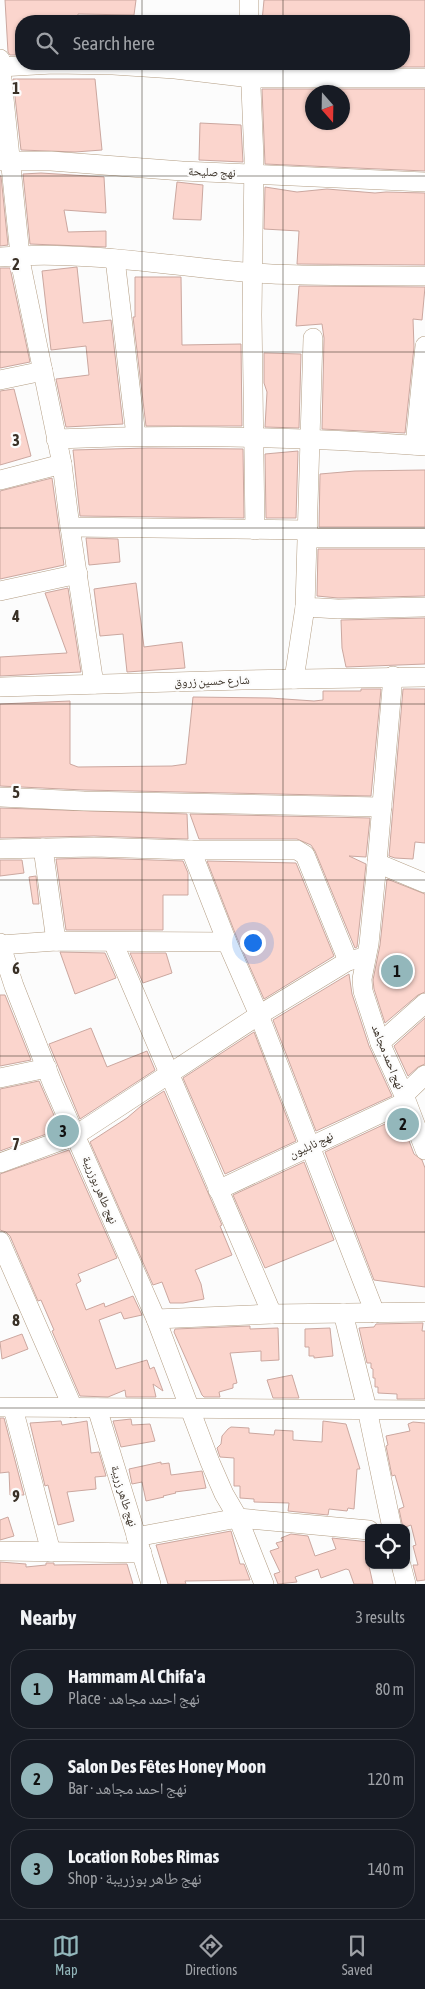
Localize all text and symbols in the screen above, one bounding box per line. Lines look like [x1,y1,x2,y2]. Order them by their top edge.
search box [15,15,410,70]
icon: search [33,29,61,57]
text: Search here [73,32,155,54]
text: 1 [12,79,20,97]
north arrow [305,85,350,130]
street label: نهج صليحة [188,164,236,180]
text: 2 [12,255,20,273]
text: 3 [12,431,20,449]
text: 4 [11,607,20,625]
street label: شارع حسين زروق [174,673,250,690]
text: 5 [12,783,20,801]
your location [240,930,266,956]
pin: 1 [381,952,413,990]
text: 6 [12,959,20,977]
street label: نهج احمد مجاهد [369,1023,407,1091]
pin: 2 [387,1105,419,1143]
pin: 3 [47,1112,79,1150]
street label: نهج نابليون [287,1129,335,1162]
text: 7 [12,1135,20,1153]
street label: نهج طاهر بوزريبة [79,1154,121,1226]
text: 8 [12,1311,20,1329]
street label: نهج طاهر زريبة [108,1464,140,1528]
text: 9 [12,1487,20,1505]
map controls [365,1524,410,1569]
button: locate [365,1524,410,1569]
text: Nearby [20,1605,76,1629]
text: 3 results [355,1608,405,1626]
text: Hammam Al Chifa'a [68,1665,205,1687]
text: 1 [33,1680,41,1698]
text: 80 m [375,1680,404,1698]
text: Place · نهج احمد مجاهد [68,1689,200,1707]
text: Salon Des Fêtes Honey Moon [68,1755,266,1777]
text: 2 [33,1770,41,1788]
text: 120 m [368,1770,404,1788]
text: Bar · نهج احمد مجاهد [68,1779,187,1797]
text: Location Robes Rimas [68,1845,219,1867]
text: 3 [33,1860,41,1878]
text: 140 m [368,1860,404,1878]
text: Shop · نهج طاهر بوزريبة [68,1869,202,1887]
tab: Map [52,1932,80,1978]
tab: Directions [185,1932,237,1978]
tab: Saved [342,1932,373,1978]

